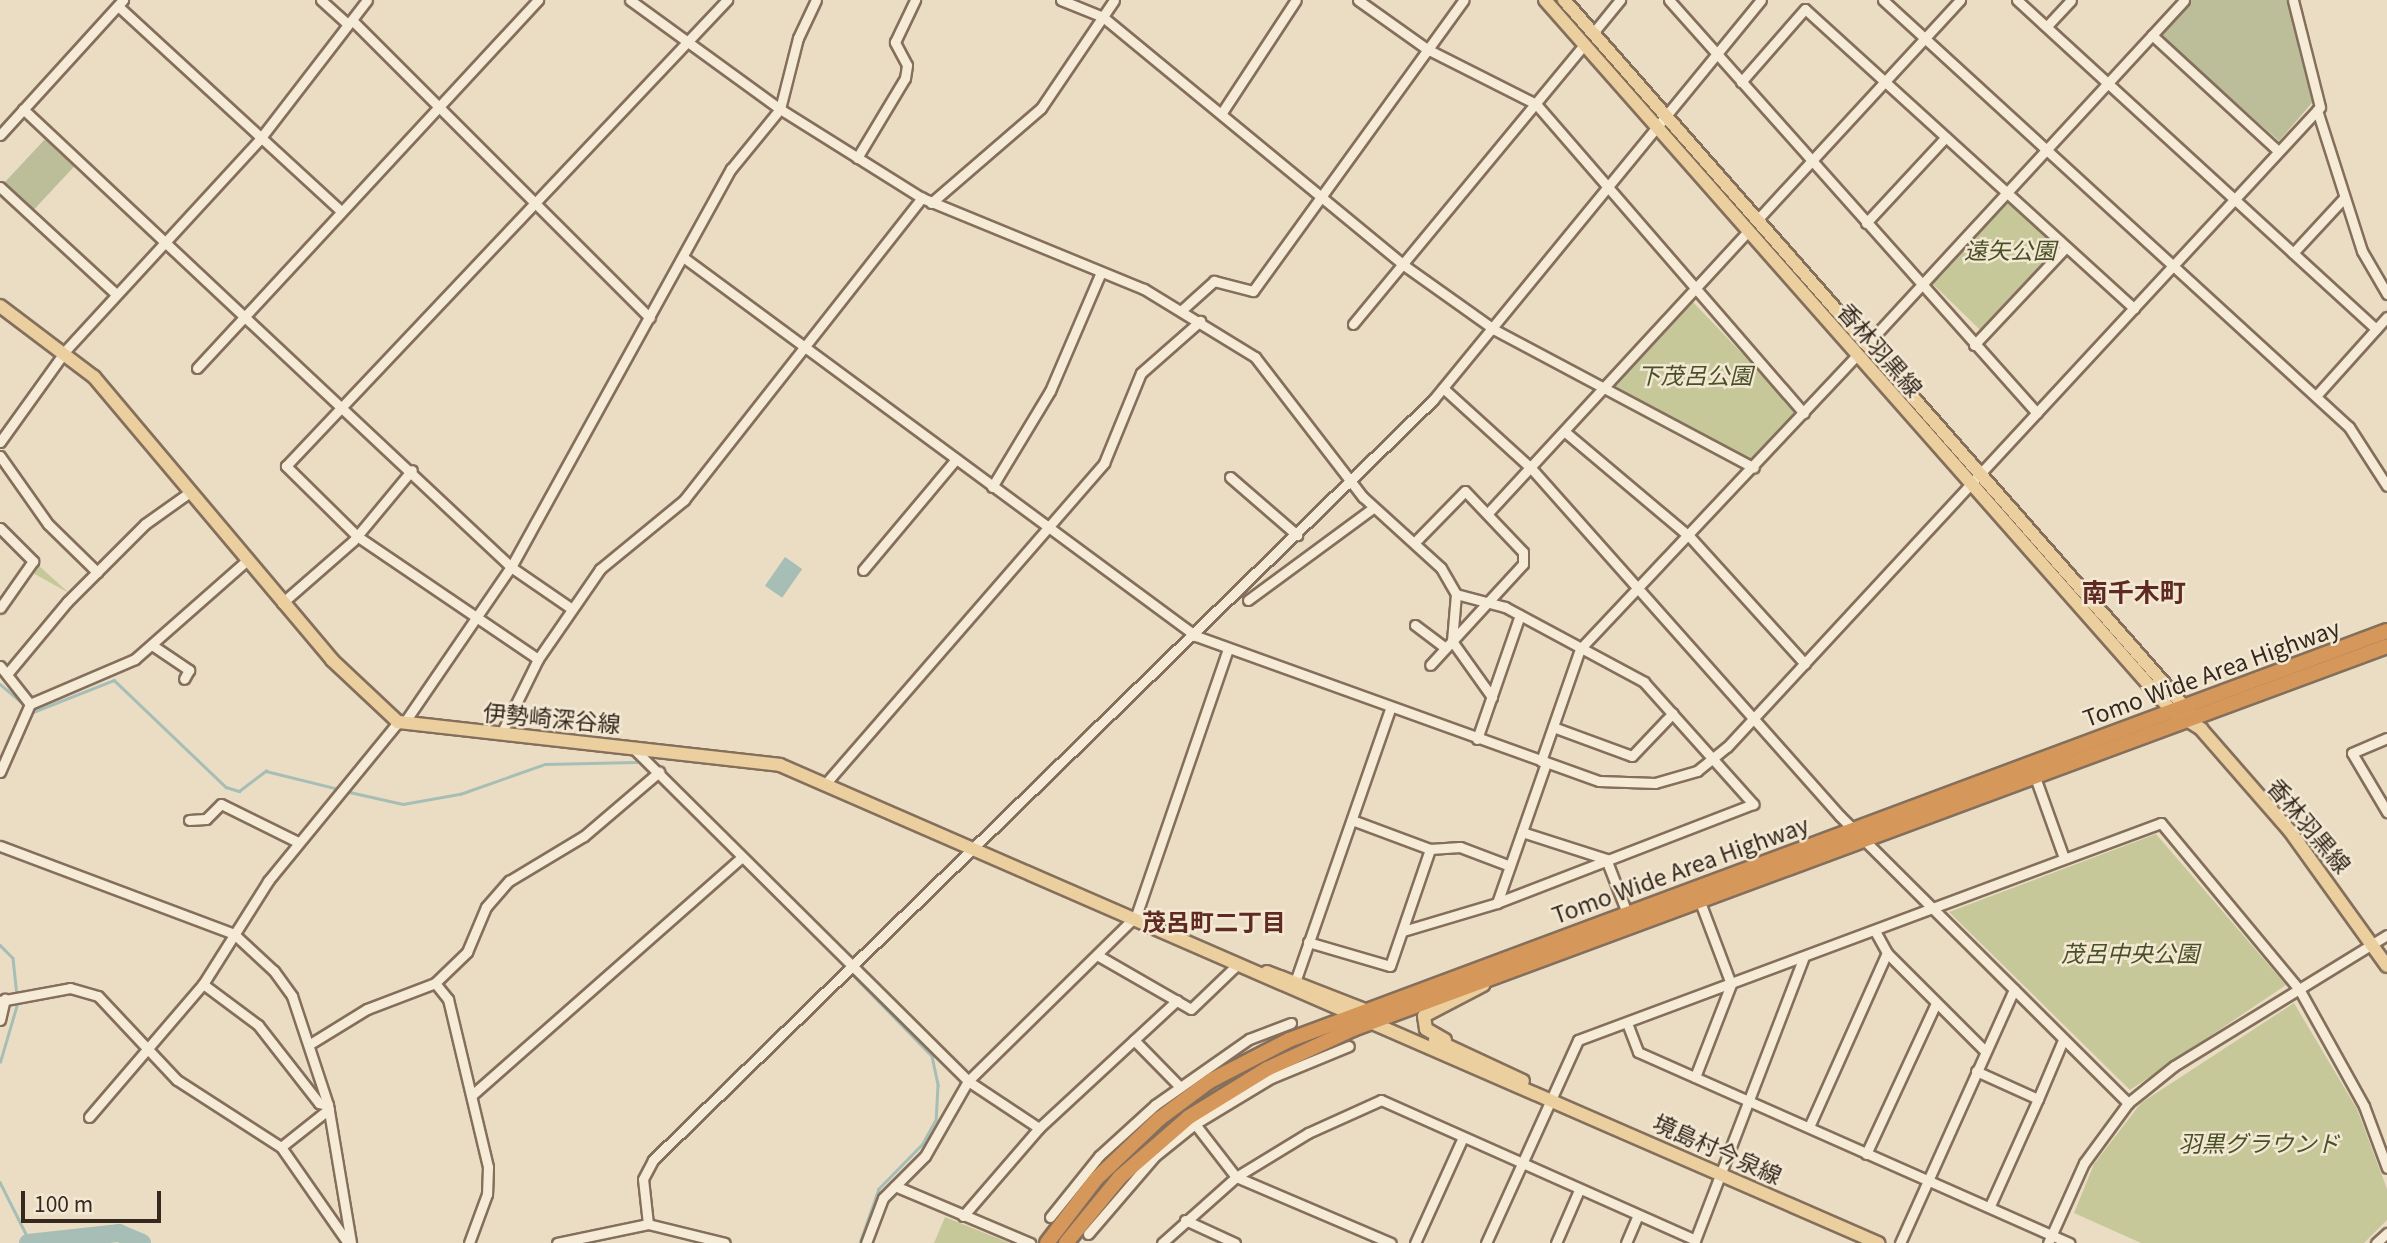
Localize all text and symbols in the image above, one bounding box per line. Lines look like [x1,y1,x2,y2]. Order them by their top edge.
park label: 遠矢公園 [1964,235,2056,263]
street label: 香林羽黒線 [1833,297,1929,401]
park label: 下茂呂公園 [1638,360,1752,388]
district label: 南千木町 [2082,575,2186,607]
street label: Tomo Wide Area Highway [2079,613,2343,731]
street label: 伊勢崎深谷線 [482,697,622,737]
street label: 香林羽黒線 [2262,772,2358,878]
street label: Tomo Wide Area Highway [1548,810,1812,928]
district label: 茂呂町二丁目 [1142,907,1286,935]
park label: 茂呂中央公園 [2061,938,2199,966]
street label: 境島村今泉線 [1649,1107,1787,1189]
park label: 羽黒グラウンド [2179,1128,2339,1156]
scale bar [24,1176,164,1220]
text: 100 m [34,1188,93,1218]

